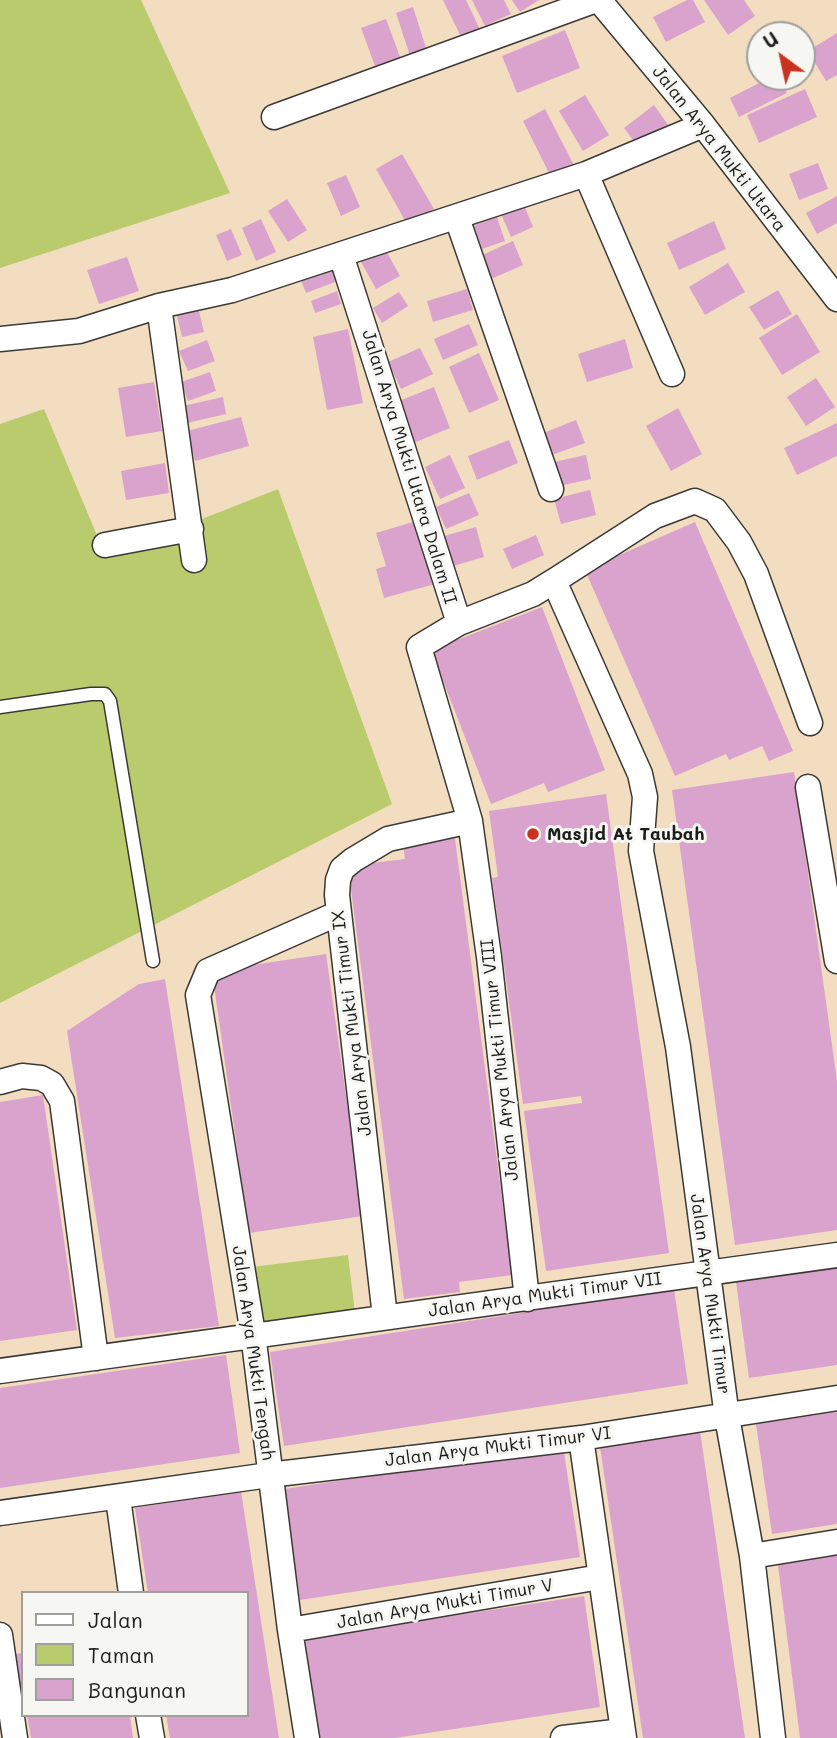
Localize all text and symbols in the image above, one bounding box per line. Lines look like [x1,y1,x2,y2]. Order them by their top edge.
north arrow [746,21,816,91]
text: U [758,26,783,54]
street label: Jalan Arya Mukti Utara [647,62,791,236]
street label: Jalan Arya Mukti Utara Dalam II [357,327,461,607]
place label: Masjid At Taubah [547,823,704,845]
marker: Masjid At Taubah [525,826,541,842]
street label: Jalan Arya Mukti Timur IX [327,909,377,1137]
street label: Jalan Arya Mukti Timur VIII [477,938,523,1182]
street label: Jalan Arya Mukti Timur [685,1192,735,1396]
street label: Jalan Arya Mukti Tengah [227,1244,279,1462]
street label: Jalan Arya Mukti Timur VII [427,1268,663,1322]
street label: Jalan Arya Mukti Timur VI [384,1422,612,1472]
street label: Jalan Arya Mukti Timur V [335,1574,555,1634]
legend [21,1591,248,1717]
text: Jalan [88,1606,143,1633]
text: Taman [88,1641,154,1668]
text: Bangunan [88,1676,186,1703]

